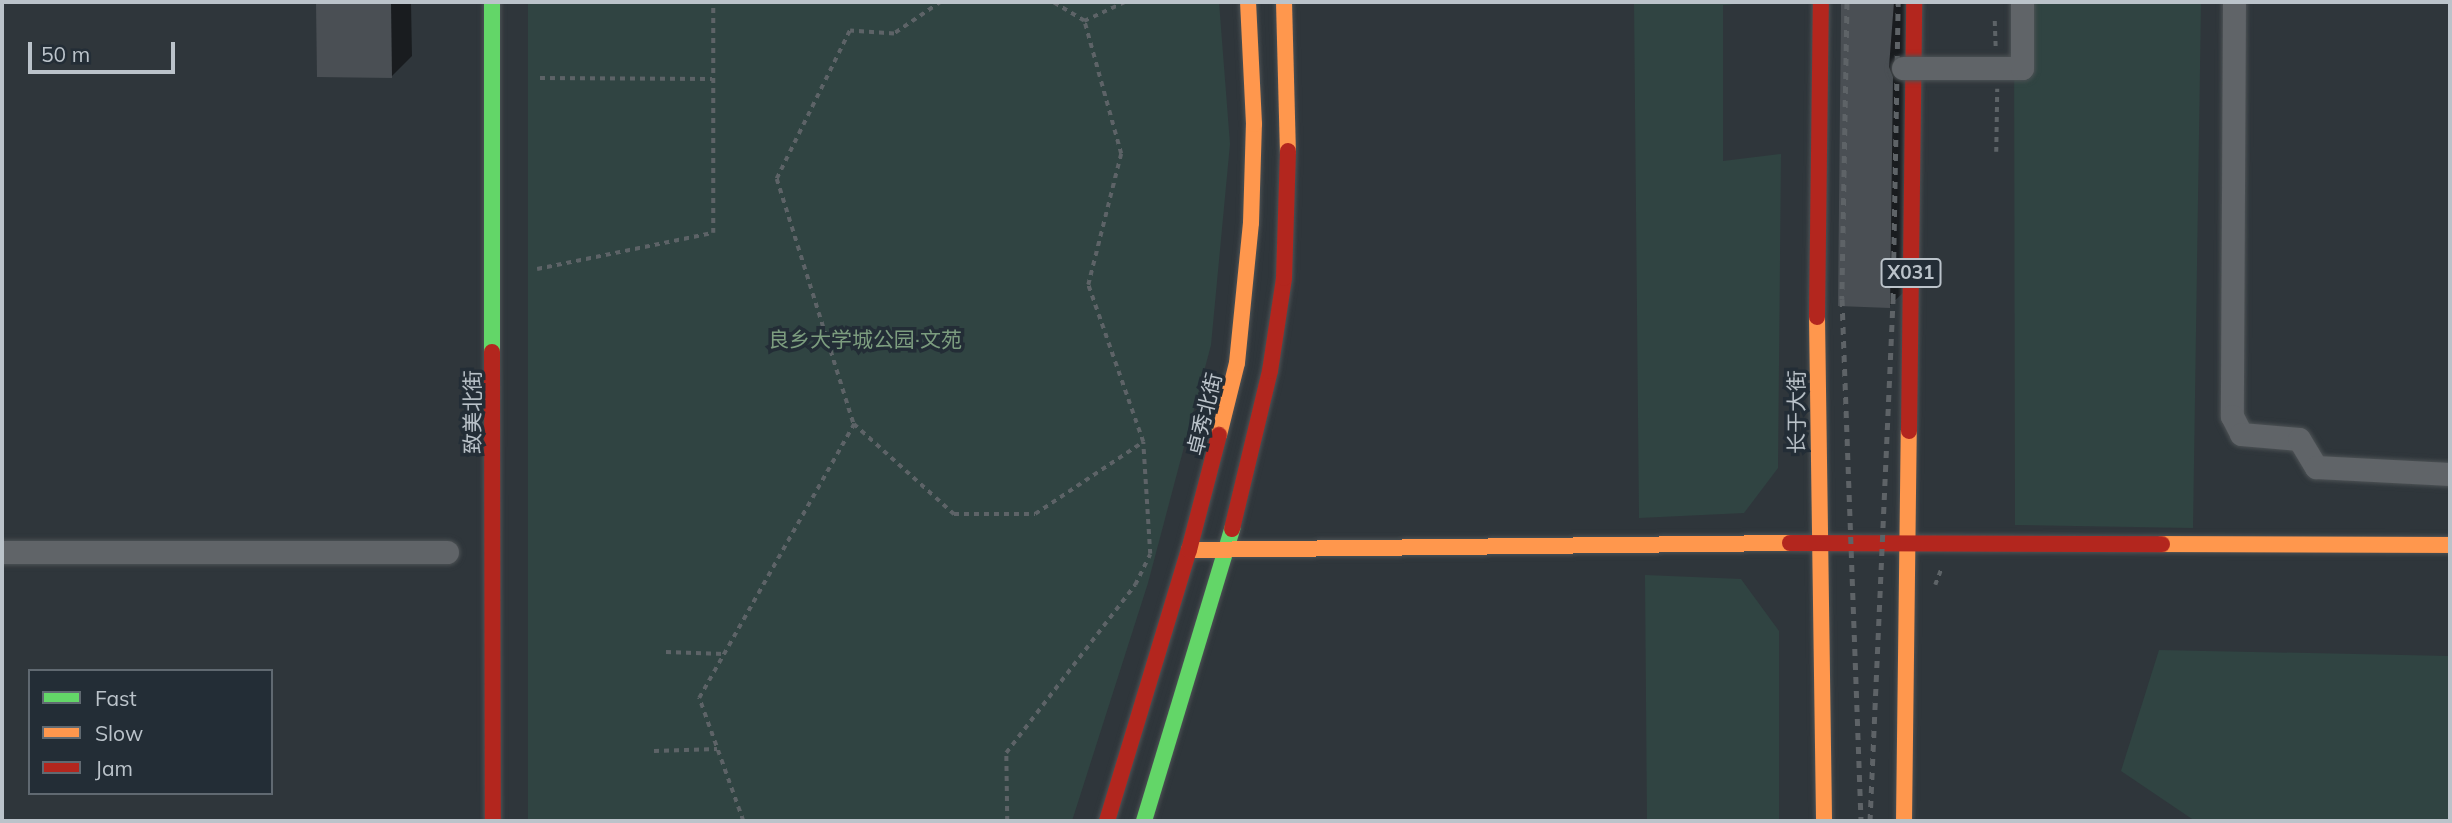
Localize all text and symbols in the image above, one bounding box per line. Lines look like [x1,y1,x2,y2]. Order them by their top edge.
scale bar [32,28,178,72]
text: 50 m [41,41,90,67]
road number: X031 [1880,258,1942,288]
park label: 良乡大学城公园·文苑 [768,326,962,352]
street label: 致美北街 [459,370,485,454]
street label: 卓秀北街 [1182,370,1226,458]
street label: 长于大街 [1783,370,1809,454]
legend [28,669,273,795]
text: Fast [95,685,137,711]
text: Slow [95,720,143,746]
text: Jam [95,755,133,781]

